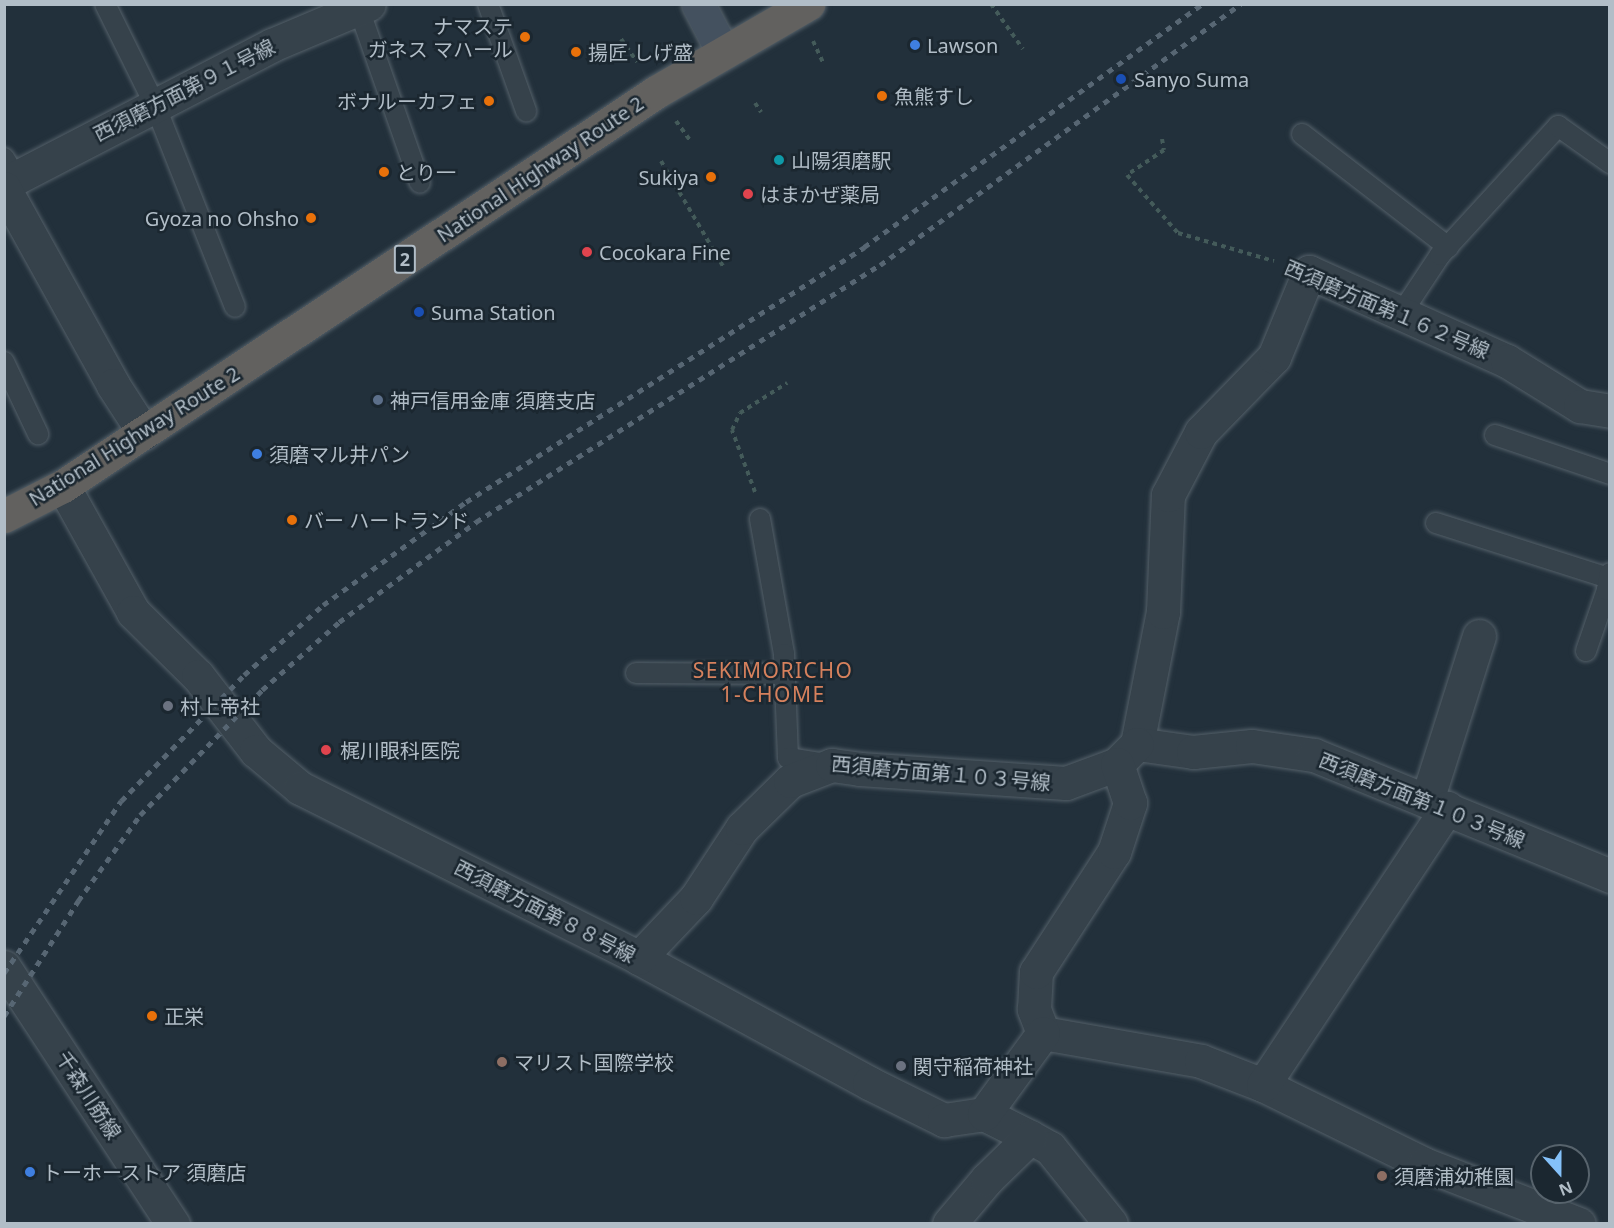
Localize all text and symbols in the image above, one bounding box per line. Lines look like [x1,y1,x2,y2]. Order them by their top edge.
place label: ナマステ ガネス マハール [368,14,513,61]
marker: ナマステ ガネス マハール [518,30,532,44]
place label: Lawson [927,33,998,57]
street label: 西須磨方面第９１号線 [89,34,279,146]
marker: Lawson [908,38,922,52]
place label: 揚匠 しげ盛 [588,40,693,64]
marker: 揚匠 しげ盛 [569,45,583,59]
place label: Sanyo Suma [1134,67,1249,91]
marker: Sanyo Suma [1112,70,1130,88]
place label: 魚熊すし [894,84,974,108]
place label: ボナルーカフェ [337,89,477,113]
marker: 魚熊すし [875,89,889,103]
street label: National Highway Route 2 [432,91,648,247]
marker: ボナルーカフェ [482,94,496,108]
place label: 山陽須磨駅 [791,148,891,172]
marker: 山陽須磨駅 [772,153,786,167]
place label: とり一 [396,160,456,184]
marker: とり一 [377,165,391,179]
place label: Sukiya [638,165,699,189]
marker: Sukiya [704,170,718,184]
place label: はまかぜ薬局 [760,182,880,206]
marker: はまかぜ薬局 [741,187,755,201]
place label: Gyoza no Ohsho [145,206,299,230]
marker: Gyoza no Ohsho [304,211,318,225]
place label: Cocokara Fine [599,240,731,264]
road number: 2 [393,244,417,274]
marker: Cocokara Fine [580,245,594,259]
street label: 西須磨方面第１６２号線 [1281,255,1493,363]
place label: Suma Station [431,300,556,324]
marker: Suma Station [412,305,426,319]
street label: National Highway Route 2 [24,361,244,511]
place label: 神戸信用金庫 須磨支店 [390,388,595,412]
marker: 神戸信用金庫 須磨支店 [371,393,385,407]
place label: 須磨マル井パン [269,442,409,466]
marker: 須磨マル井パン [250,447,264,461]
place label: バー ハートランド [304,508,469,532]
marker: バー ハートランド [285,513,299,527]
district label: SEKIMORICHO 1-CHOME [693,657,853,707]
place label: 村上帝社 [180,694,260,718]
marker: 村上帝社 [161,699,175,713]
place label: 梶川眼科医院 [340,738,460,762]
marker: 梶川眼科医院 [317,741,335,759]
street label: 西須磨方面第１０３号線 [1316,748,1528,852]
street label: 西須磨方面第１０３号線 [830,751,1052,795]
street label: 西須磨方面第８８号線 [450,855,640,967]
place label: 正栄 [164,1004,204,1028]
marker: 正栄 [145,1009,159,1023]
street label: 千森川筋線 [52,1047,126,1143]
place label: マリスト国際学校 [514,1050,674,1074]
place label: 関守稲荷神社 [913,1054,1033,1078]
marker: マリスト国際学校 [495,1055,509,1069]
marker: 関守稲荷神社 [894,1059,908,1073]
north arrow [1530,1144,1590,1204]
place label: トーホーストア 須磨店 [42,1160,247,1184]
place label: 須磨浦幼稚園 [1394,1164,1514,1188]
marker: トーホーストア 須磨店 [23,1165,37,1179]
marker: 須磨浦幼稚園 [1375,1169,1389,1183]
text: N [1556,1176,1576,1202]

